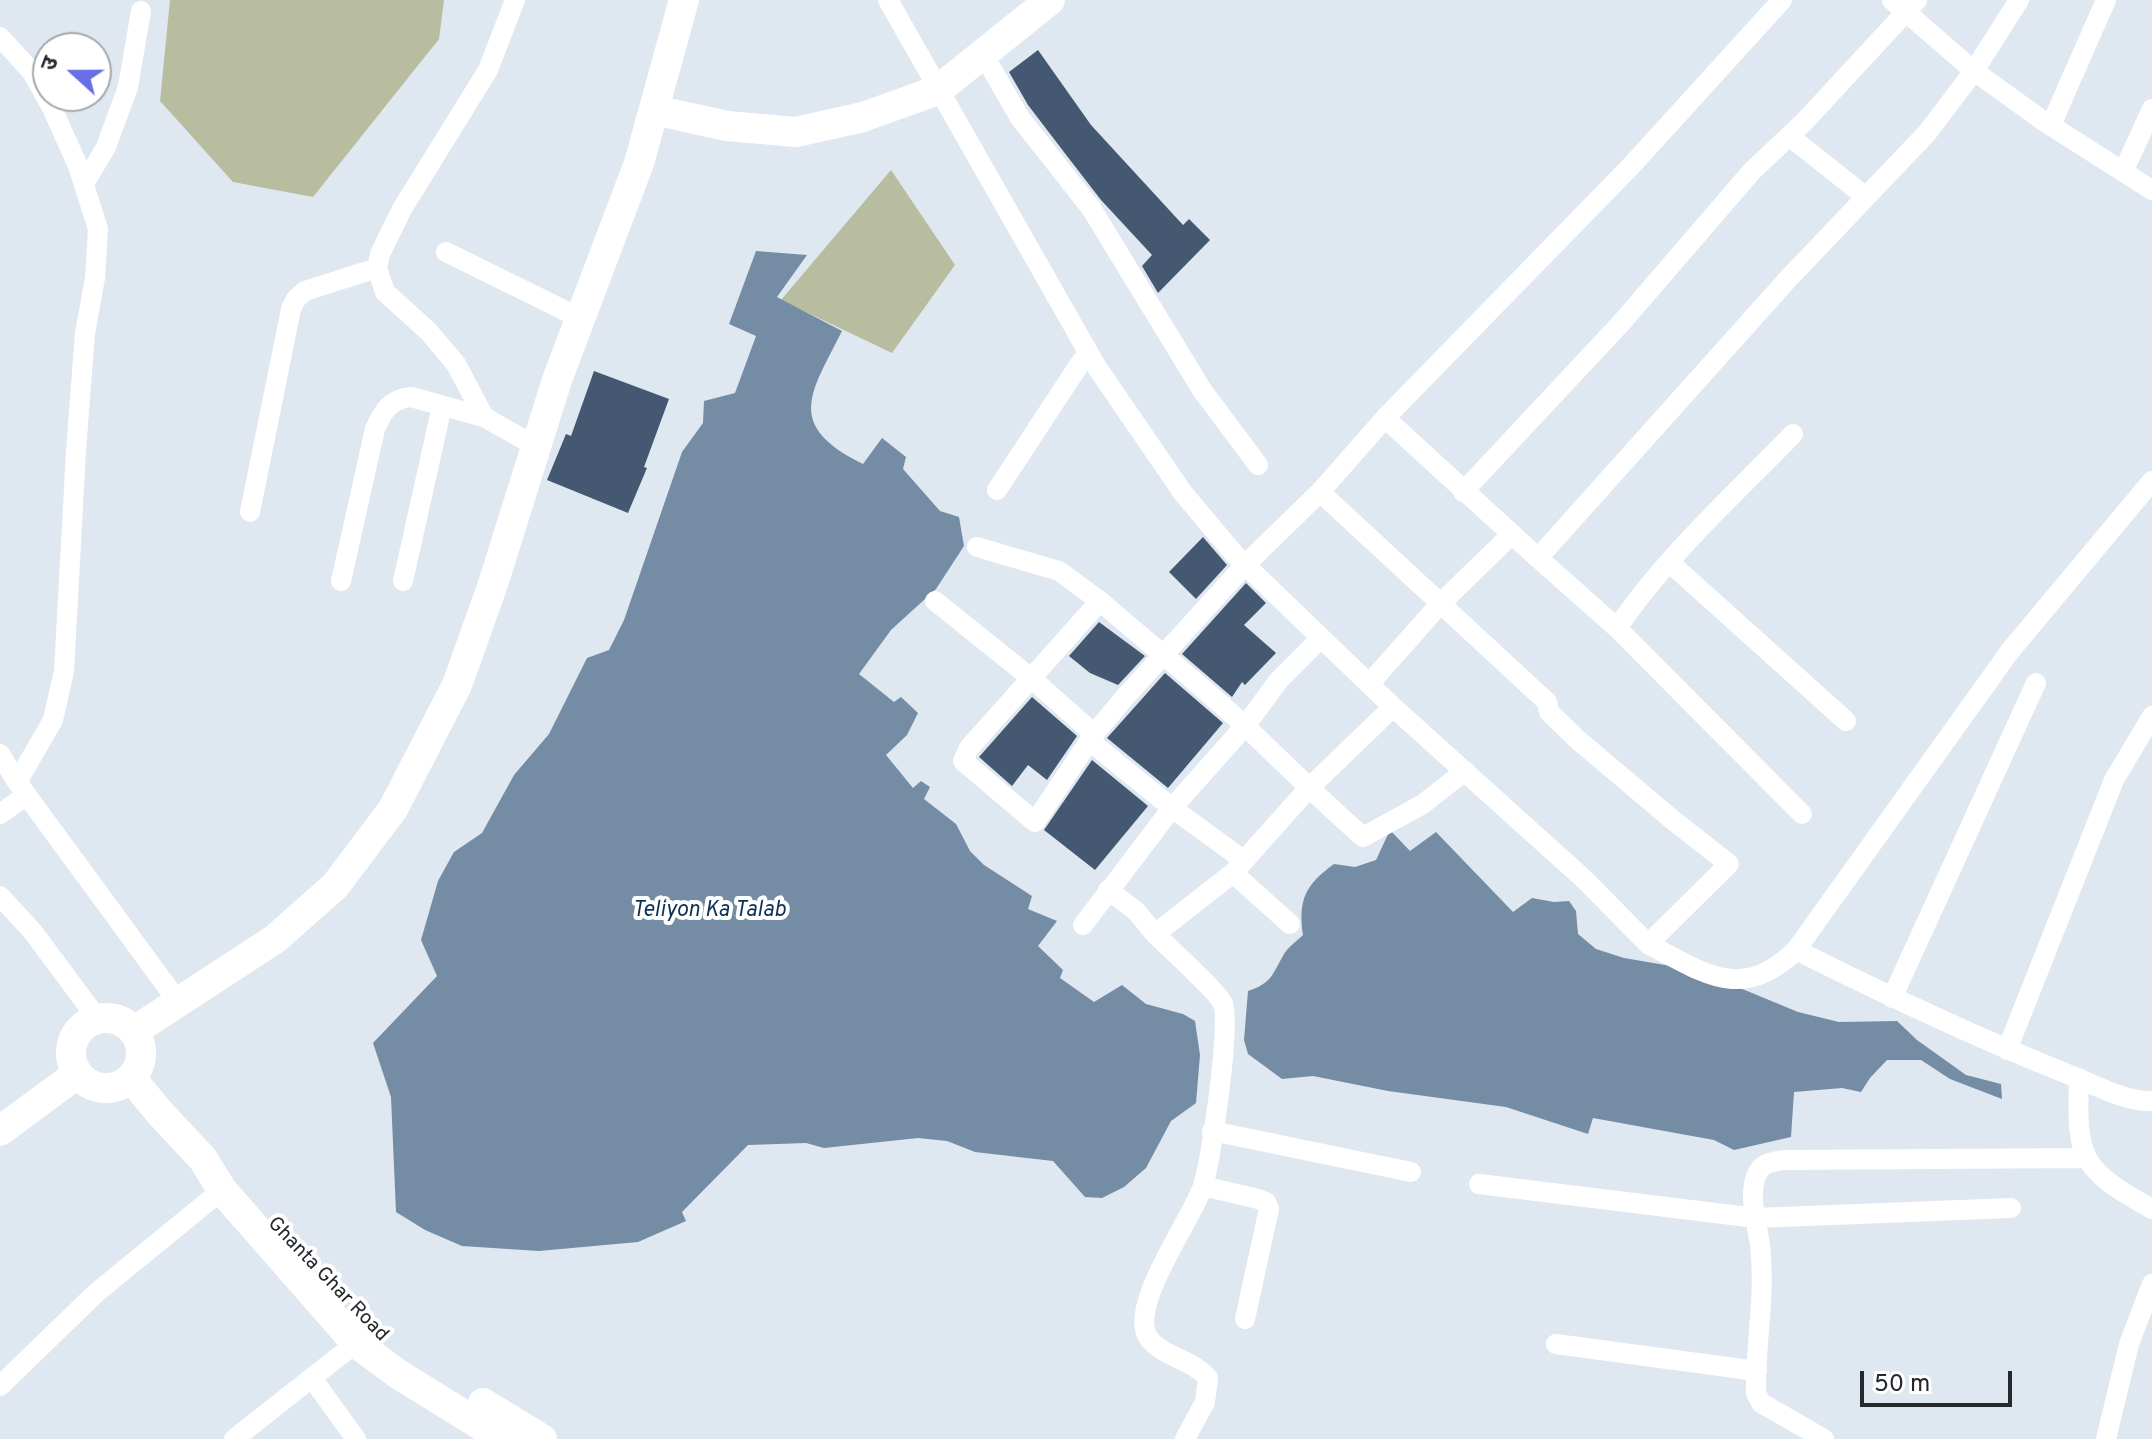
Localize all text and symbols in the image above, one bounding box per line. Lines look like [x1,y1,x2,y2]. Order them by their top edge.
north arrow [32,32,112,112]
text: उ [36,53,66,75]
water label: Teliyon Ka Talab [632,899,786,925]
street label: Ghanta Ghar Road [261,1213,393,1347]
scale bar [1864,1355,2016,1405]
text: 50 m [1874,1370,1930,1400]

